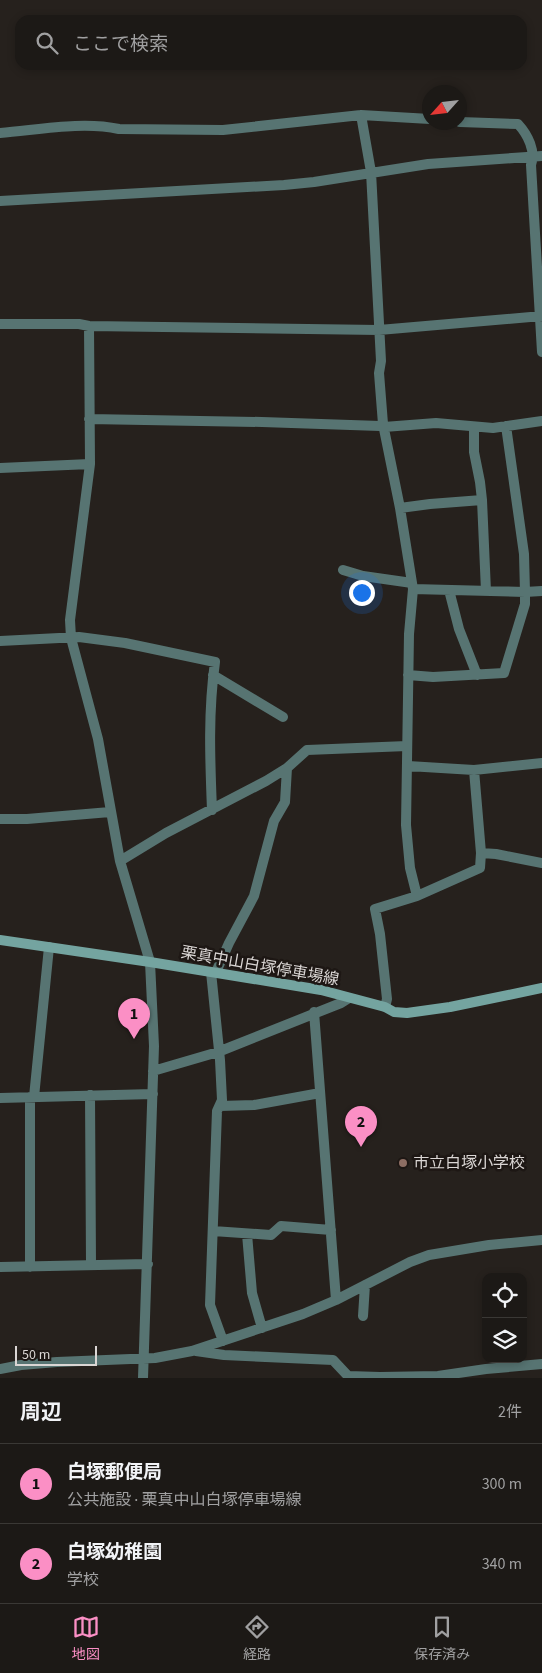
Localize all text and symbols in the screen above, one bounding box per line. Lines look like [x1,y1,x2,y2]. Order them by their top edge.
search box [15,15,527,70]
icon: search [33,29,61,57]
text: ここで検索 [73,31,168,58]
north arrow [422,85,467,130]
your location [349,580,375,606]
street label: 栗真中山白塚停車場線 [179,941,341,991]
pin: 1 [118,998,150,1039]
pin: 2 [345,1106,377,1147]
place label: 市立白塚小学校 [413,1152,525,1174]
marker: 市立白塚小学校 [397,1157,409,1169]
map controls [482,1273,527,1363]
button: locate [482,1273,527,1318]
button: layers [482,1318,527,1363]
scale bar [15,1343,98,1366]
text: 50 m [22,1345,50,1365]
text: 周辺 [20,1397,62,1427]
text: 2件 [498,1401,522,1423]
text: 白塚郵便局 [67,1459,162,1486]
text: 1 [32,1473,40,1495]
text: 300 m [482,1473,522,1495]
text: 公共施設 · 栗真中山白塚停車場線 [67,1489,301,1511]
text: 白塚幼稚園 [67,1539,162,1566]
text: 2 [32,1553,40,1575]
text: 340 m [482,1553,522,1575]
text: 学校 [67,1569,99,1591]
tab: 地図 [72,1613,100,1665]
tab: 経路 [243,1613,271,1665]
tab: 保存済み [414,1613,470,1665]

